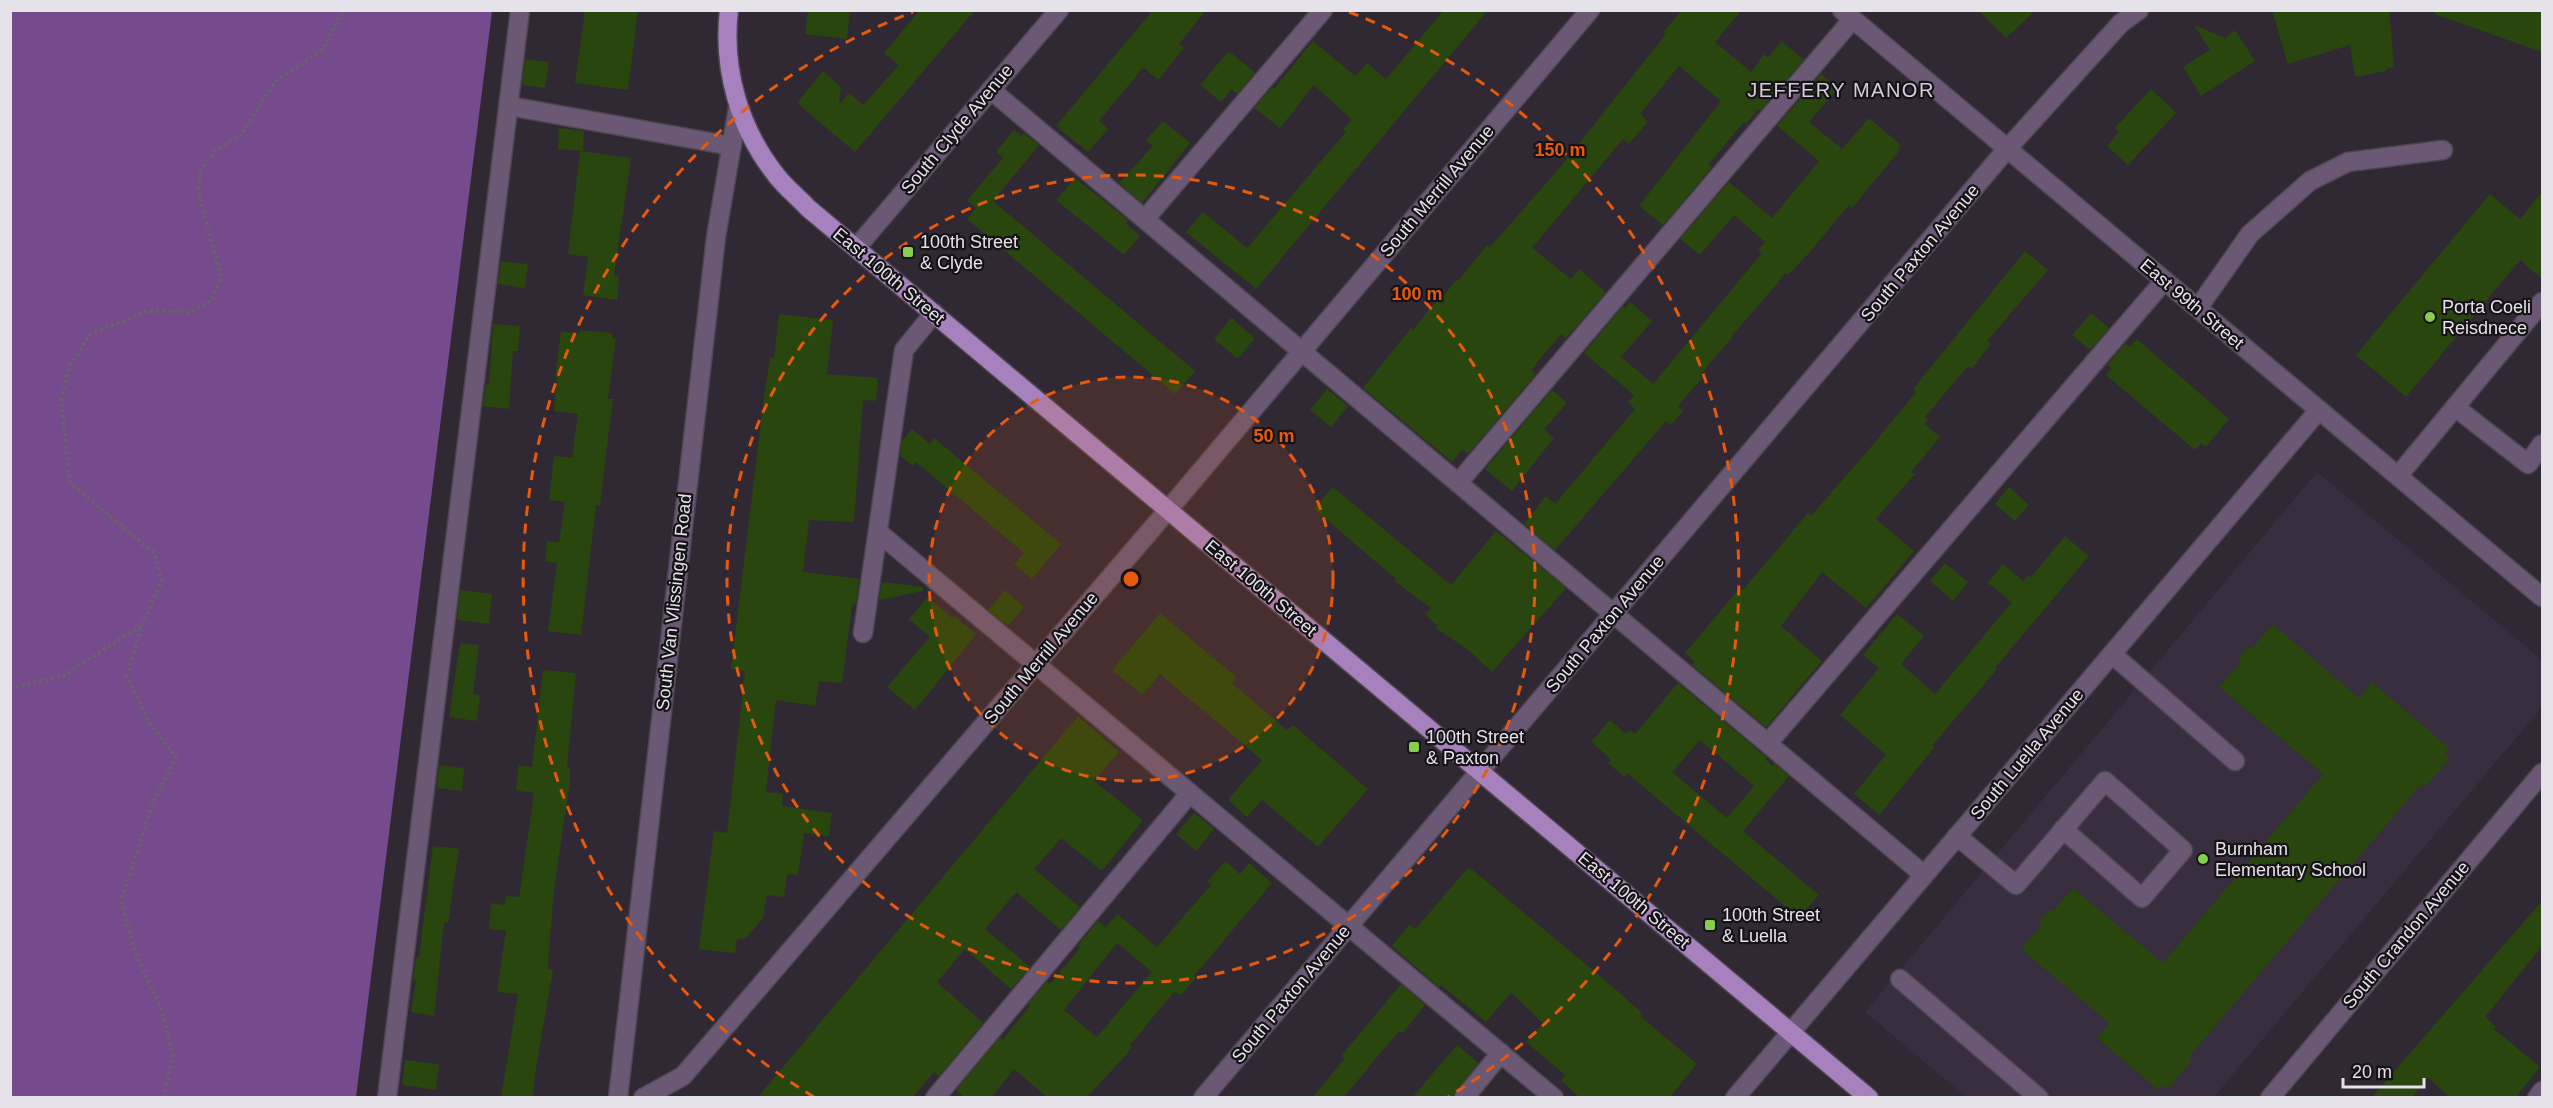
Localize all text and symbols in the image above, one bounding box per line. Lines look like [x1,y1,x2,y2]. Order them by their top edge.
street label: South Clyde Avenue [897,60,1017,198]
district label: JEFFERY MANOR [1747,79,1935,101]
street label: South Merrill Avenue [1376,121,1498,261]
text: 150 m [1534,140,1586,160]
street label: South Paxton Avenue [1857,180,1983,326]
street label: East 100th Street [829,224,949,328]
place label: 100th Street & Clyde [920,232,1018,273]
marker: 100th Street & Clyde [901,245,915,259]
street label: East 99th Street [2136,255,2248,353]
text: 100 m [1391,284,1443,304]
place label: Porta Coeli Reisdnece [2442,297,2531,338]
marker: Porta Coeli Reisdnece [2423,310,2437,324]
text: 50 m [1253,426,1295,446]
street label: South Van Vlissingen Road [653,493,695,711]
street label: East 100th Street [1201,536,1321,640]
street label: South Paxton Avenue [1542,551,1668,697]
centre of rings [1121,569,1141,589]
street label: South Merrill Avenue [980,588,1102,728]
street label: South Luella Avenue [1966,684,2088,824]
place label: 100th Street & Paxton [1426,727,1524,768]
marker: 100th Street & Paxton [1407,740,1421,754]
place label: Burnham Elementary School [2215,839,2366,880]
street label: East 100th Street [1574,848,1694,952]
marker: Burnham Elementary School [2196,852,2210,866]
street label: South Crandon Avenue [2339,857,2473,1013]
place label: 100th Street & Luella [1722,905,1820,946]
marker: 100th Street & Luella [1703,918,1717,932]
street label: South Paxton Avenue [1228,921,1354,1067]
scale bar [2343,1051,2424,1089]
text: 20 m [2352,1062,2392,1082]

